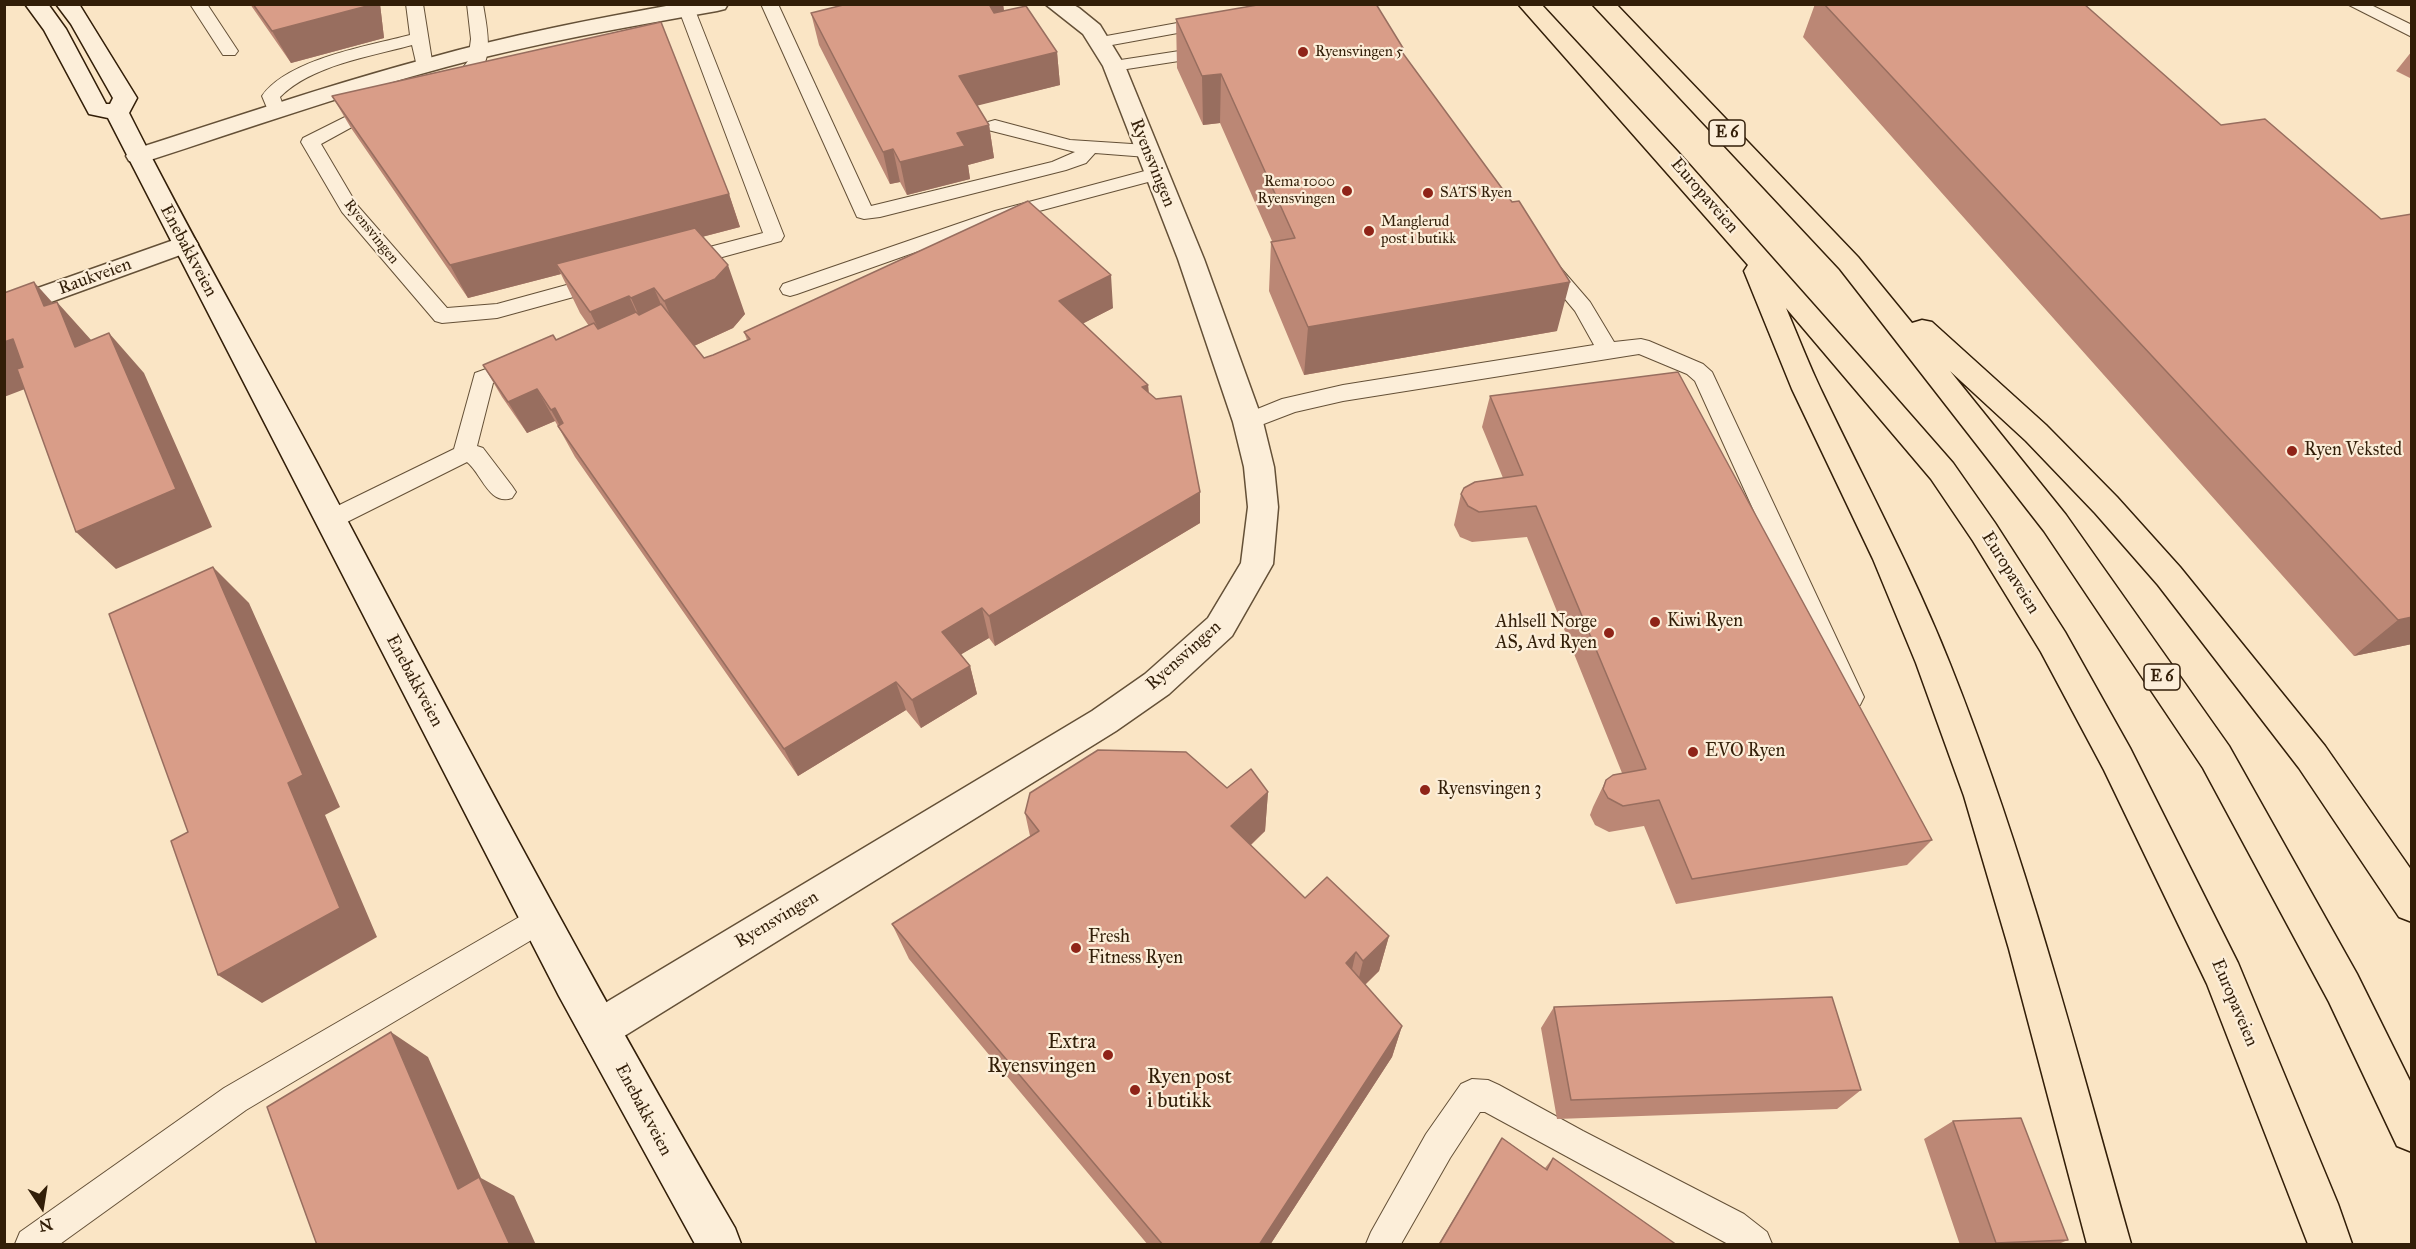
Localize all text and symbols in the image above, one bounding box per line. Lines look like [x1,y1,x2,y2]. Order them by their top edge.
place label: Ryensvingen 5 [1315,43,1403,61]
marker: Ryensvingen 5 [1296,45,1310,59]
street label: Ryensvingen [1125,116,1179,210]
road number: E 6 [1709,120,1745,146]
street label: Europaveien [1665,154,1743,238]
place label: Rema 1000 Ryensvingen [1257,173,1335,208]
marker: Rema 1000 Ryensvingen [1340,184,1354,198]
place label: SATS Ryen [1440,184,1512,202]
marker: SATS Ryen [1421,186,1435,200]
street label: Ryensvingen [340,196,402,268]
street label: Enebakkveien [155,201,221,301]
place label: Manglerud post i butikk [1381,213,1456,248]
marker: Manglerud post i butikk [1362,224,1376,238]
street label: Raukveien [55,254,135,300]
place label: Ryen Veksted [2304,440,2402,462]
marker: Ryen Veksted [2285,444,2299,458]
street label: Europaveien [1976,528,2044,618]
place label: Kiwi Ryen [1667,611,1743,633]
place label: Ahlsell Norge AS, Avd Ryen [1495,612,1597,654]
marker: Kiwi Ryen [1648,615,1662,629]
street label: Ryensvingen [1142,617,1226,695]
marker: Ahlsell Norge AS, Avd Ryen [1602,626,1616,640]
street label: Enebakkveien [381,631,447,731]
road number: E 6 [2144,664,2180,690]
place label: EVO Ryen [1705,741,1785,763]
marker: EVO Ryen [1686,745,1700,759]
place label: Ryensvingen 3 [1437,779,1541,801]
marker: Ryensvingen 3 [1418,783,1432,797]
street label: Ryensvingen [731,887,823,953]
place label: Fresh Fitness Ryen [1088,927,1183,970]
marker: Fresh Fitness Ryen [1069,941,1083,955]
street label: Europaveien [2206,956,2262,1050]
place label: Extra Ryensvingen [987,1030,1096,1080]
marker: Extra Ryensvingen [1101,1048,1115,1062]
street label: Enebakkveien [610,1060,676,1160]
place label: Ryen post i butikk [1147,1065,1232,1115]
marker: Ryen post i butikk [1128,1083,1142,1097]
north arrow [12,1177,72,1237]
text: N [37,1214,54,1236]

